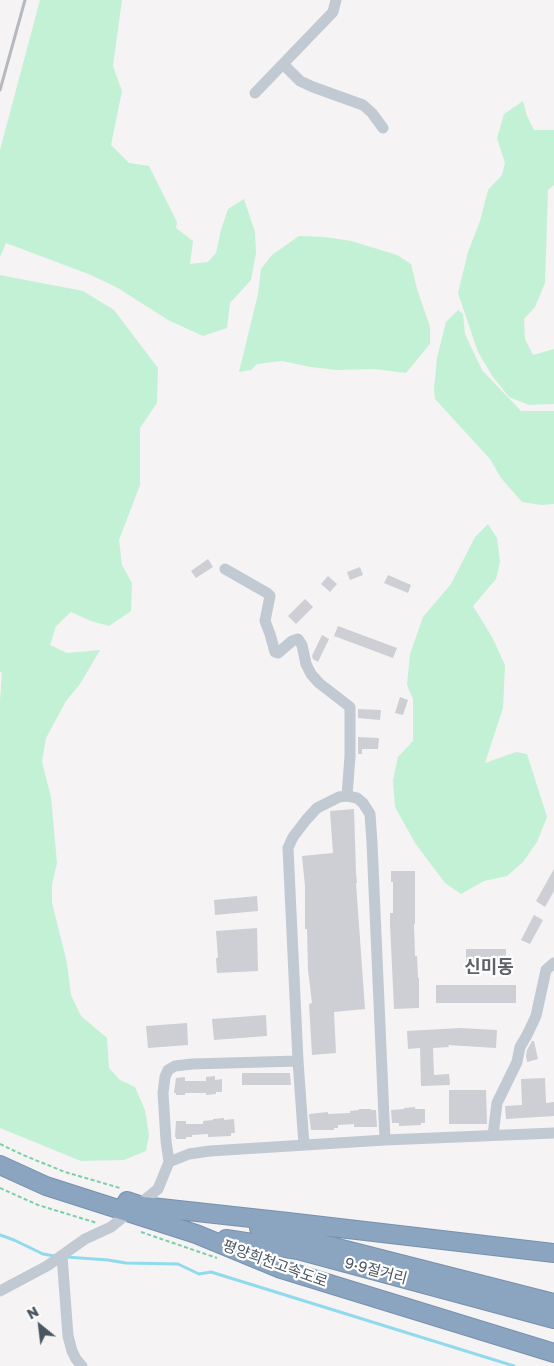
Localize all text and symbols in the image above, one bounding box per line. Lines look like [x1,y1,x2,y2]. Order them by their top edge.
district label: 신미동 [464,956,514,978]
street label: 평양희천고속도로 [220,1237,330,1291]
street label: 9·9절거리 [343,1254,409,1288]
north arrow [15,1301,65,1351]
text: N [24,1302,41,1322]

